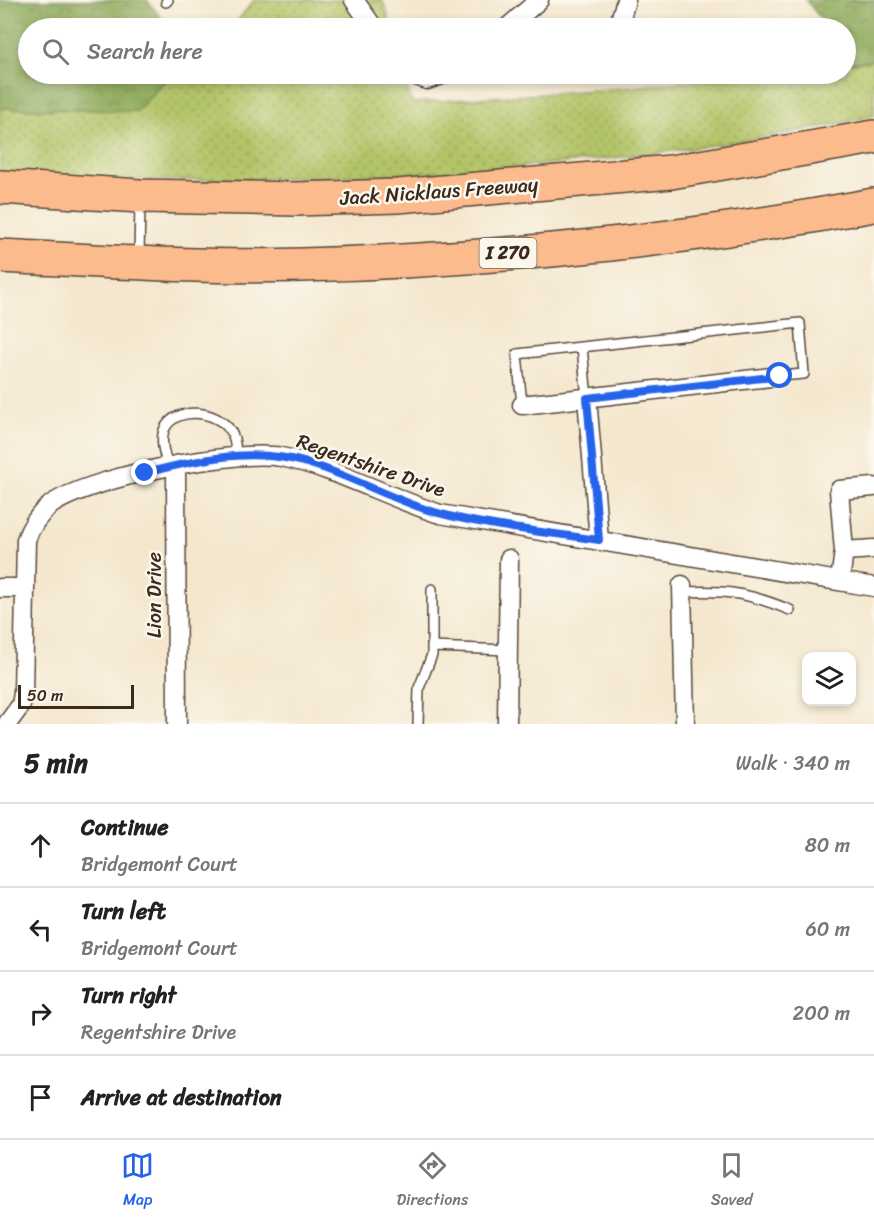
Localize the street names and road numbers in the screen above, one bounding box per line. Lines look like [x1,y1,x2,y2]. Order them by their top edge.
street label: Jack Nicklaus Freeway [338,167,540,216]
road number: I 270 [480,238,536,268]
street label: Regentshire Drive [292,424,450,507]
street label: Lion Drive [137,552,172,638]

